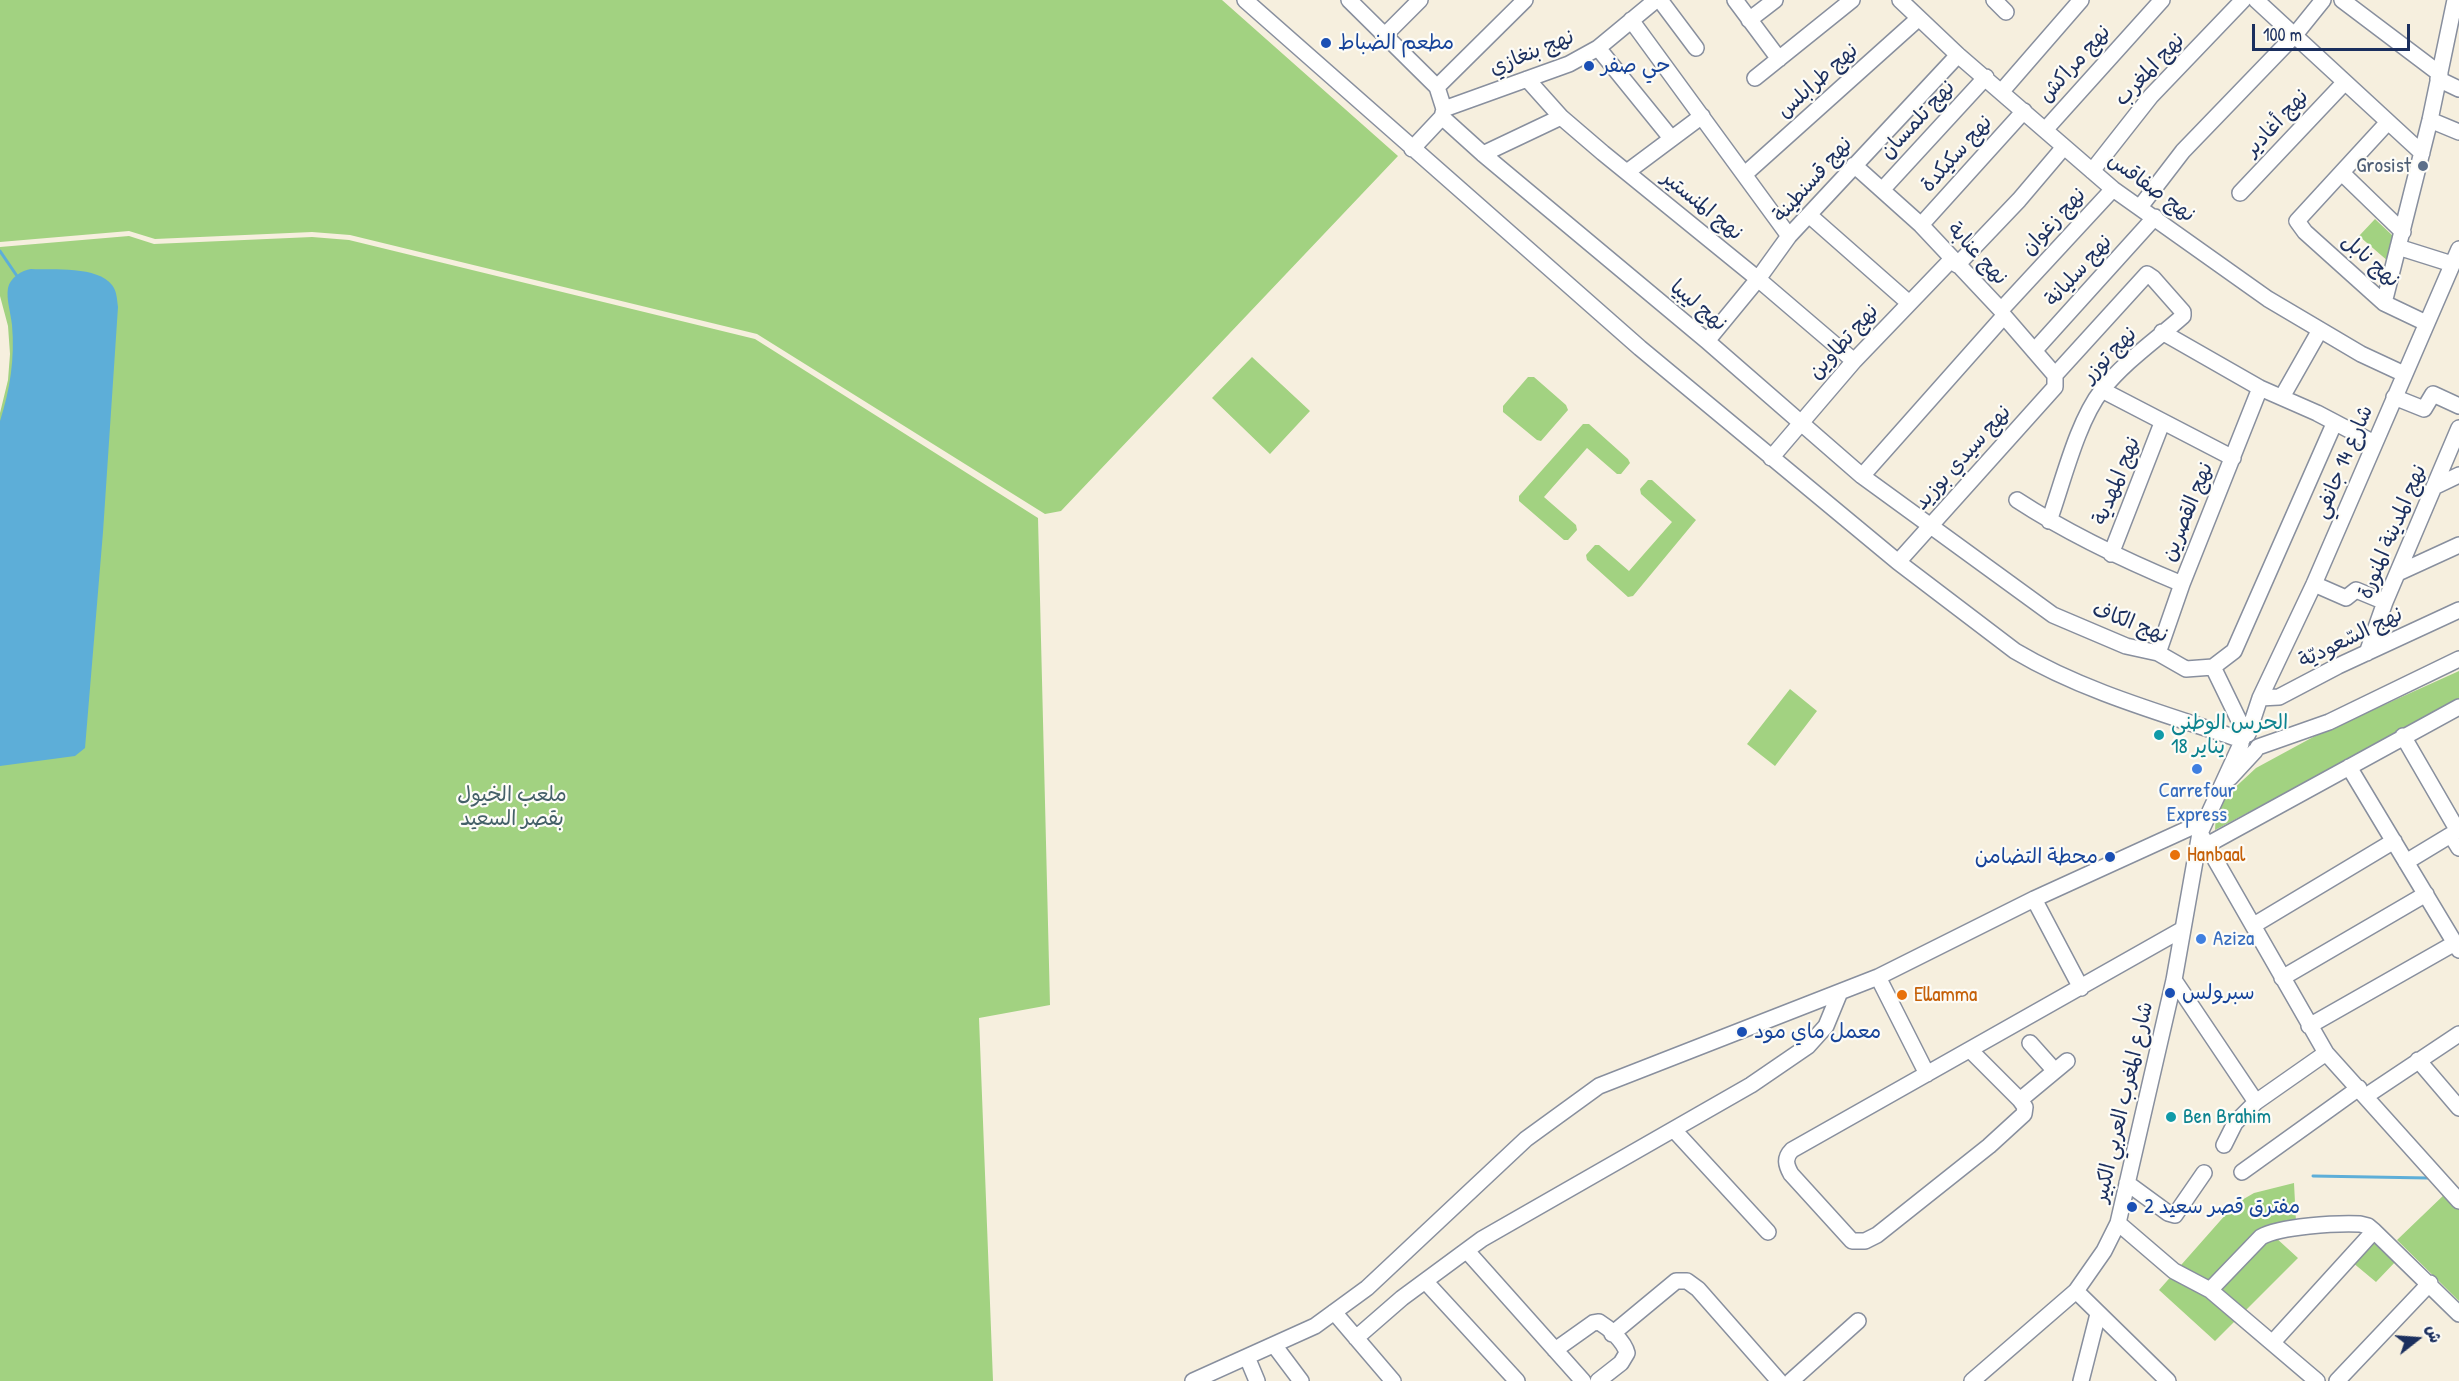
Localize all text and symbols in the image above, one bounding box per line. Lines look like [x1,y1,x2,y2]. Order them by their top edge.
scale bar [2255,12,2412,50]
street label: نهج مراكش [2034,20,2116,108]
text: 100 m [2263,22,2302,47]
street label: نهج بنغازي [1486,25,1578,81]
street label: نهج المغرب [2110,28,2190,112]
place label: مطعم الضباط [1338,30,1454,56]
marker: مطعم الضباط [1319,36,1333,50]
street label: نهج طرابلس [1772,38,1864,124]
place label: حي صفر [1601,53,1671,79]
marker: حي صفر [1582,59,1596,73]
street label: نهج تلمسان [1875,75,1961,165]
street label: نهج أغادير [2240,84,2314,162]
street label: نهج سكيكدة [1916,110,1998,198]
street label: نهج قسنطينة [1768,132,1858,228]
street label: نهج صفاقس [2102,148,2200,228]
place label: Grosist [2356,153,2411,179]
marker: Grosist [2416,159,2430,173]
street label: نهج المنستير [1656,166,1748,246]
street label: نهج زغوان [2016,183,2092,261]
street label: نهج عنابة [1942,217,2012,291]
street label: نهج نابل [2336,229,2404,293]
street label: نهج سليانة [2040,230,2118,312]
street label: نهج ليبيا [1664,275,1732,337]
street label: نهج تطاوين [1804,299,1884,385]
street label: نهج توزر [2077,322,2143,388]
street label: نهج سيدي بوزيد [1909,400,2017,516]
street label: شارع 14 جانفي [2309,402,2379,522]
street label: نهج المهدية [2088,433,2146,529]
street label: نهج القصرين [2157,459,2219,565]
street label: نهج المدينة المنورة [2353,461,2433,603]
street label: نهج الكاف [2089,597,2171,649]
street label: نهج السّعوديّة [2295,602,2407,674]
place label: الحرس الوطني 18 يناير [2171,710,2288,760]
marker: الحرس الوطني 18 يناير [2152,728,2166,742]
marker: Carrefour Express [2190,762,2204,776]
place label: Carrefour Express [2159,778,2235,828]
park label: ملعب الخيول بقصر السعيد [457,782,567,832]
place label: Hanbaal [2187,842,2245,868]
place label: محطة التضامن [1975,844,2098,870]
marker: Hanbaal [2168,848,2182,862]
marker: محطة التضامن [2103,850,2117,864]
place label: Aziza [2213,926,2254,952]
marker: Aziza [2194,932,2208,946]
place label: سبرولس [2182,980,2255,1006]
place label: Ellamma [1914,982,1977,1008]
marker: سبرولس [2163,986,2177,1000]
marker: Ellamma [1895,988,1909,1002]
street label: شارع المغرب العربي الكبير [2089,999,2159,1205]
place label: معمل ماي مود [1754,1019,1881,1045]
marker: معمل ماي مود [1735,1025,1749,1039]
place label: Ben Brahim [2183,1104,2271,1130]
marker: Ben Brahim [2164,1110,2178,1124]
place label: مفترق قصر سعيد 2 [2144,1194,2300,1220]
marker: مفترق قصر سعيد 2 [2125,1200,2139,1214]
north arrow [2387,1309,2447,1369]
text: ش [2421,1322,2447,1345]

